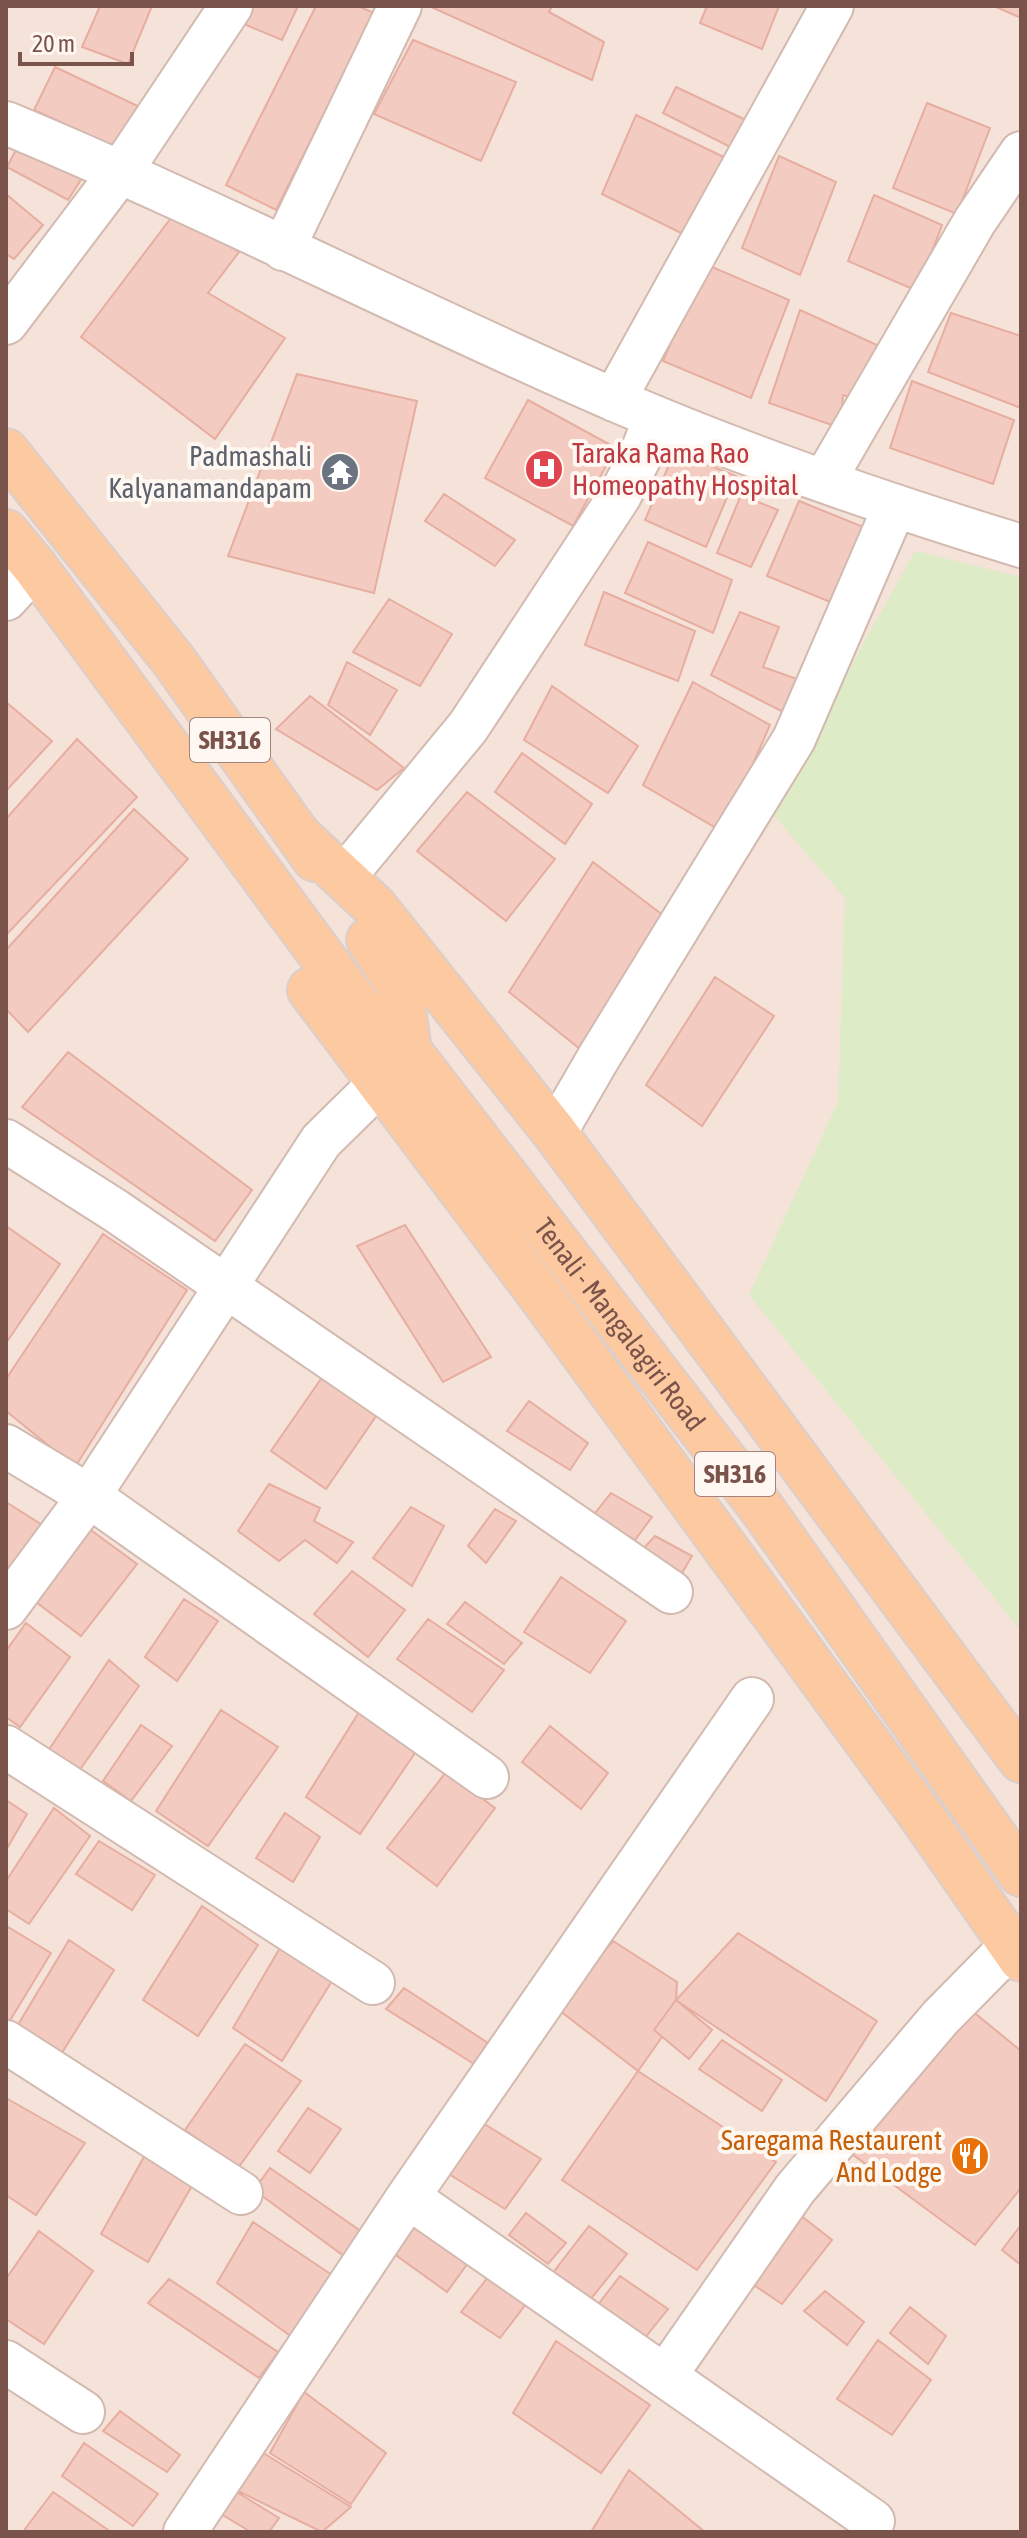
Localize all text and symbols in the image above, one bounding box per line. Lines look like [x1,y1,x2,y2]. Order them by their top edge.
scale bar [20,16,132,66]
text: 20 m [32,30,75,57]
place label: Taraka Rama Rao Homeopathy Hospital [572,437,799,501]
place label: Padmashali Kalyanamandapam [108,440,312,504]
hospital icon: Taraka Rama Rao Homeopathy Hospital [523,448,565,490]
temple icon: Padmashali Kalyanamandapam [319,451,361,493]
road number: SH316 [190,718,270,762]
street label: Tenali - Mangalagiri Road [528,1212,712,1437]
road number: SH316 [695,1452,775,1496]
place label: Saregama Restaurent And Lodge [721,2124,942,2188]
restaurant icon: Saregama Restaurent And Lodge [949,2135,991,2177]

